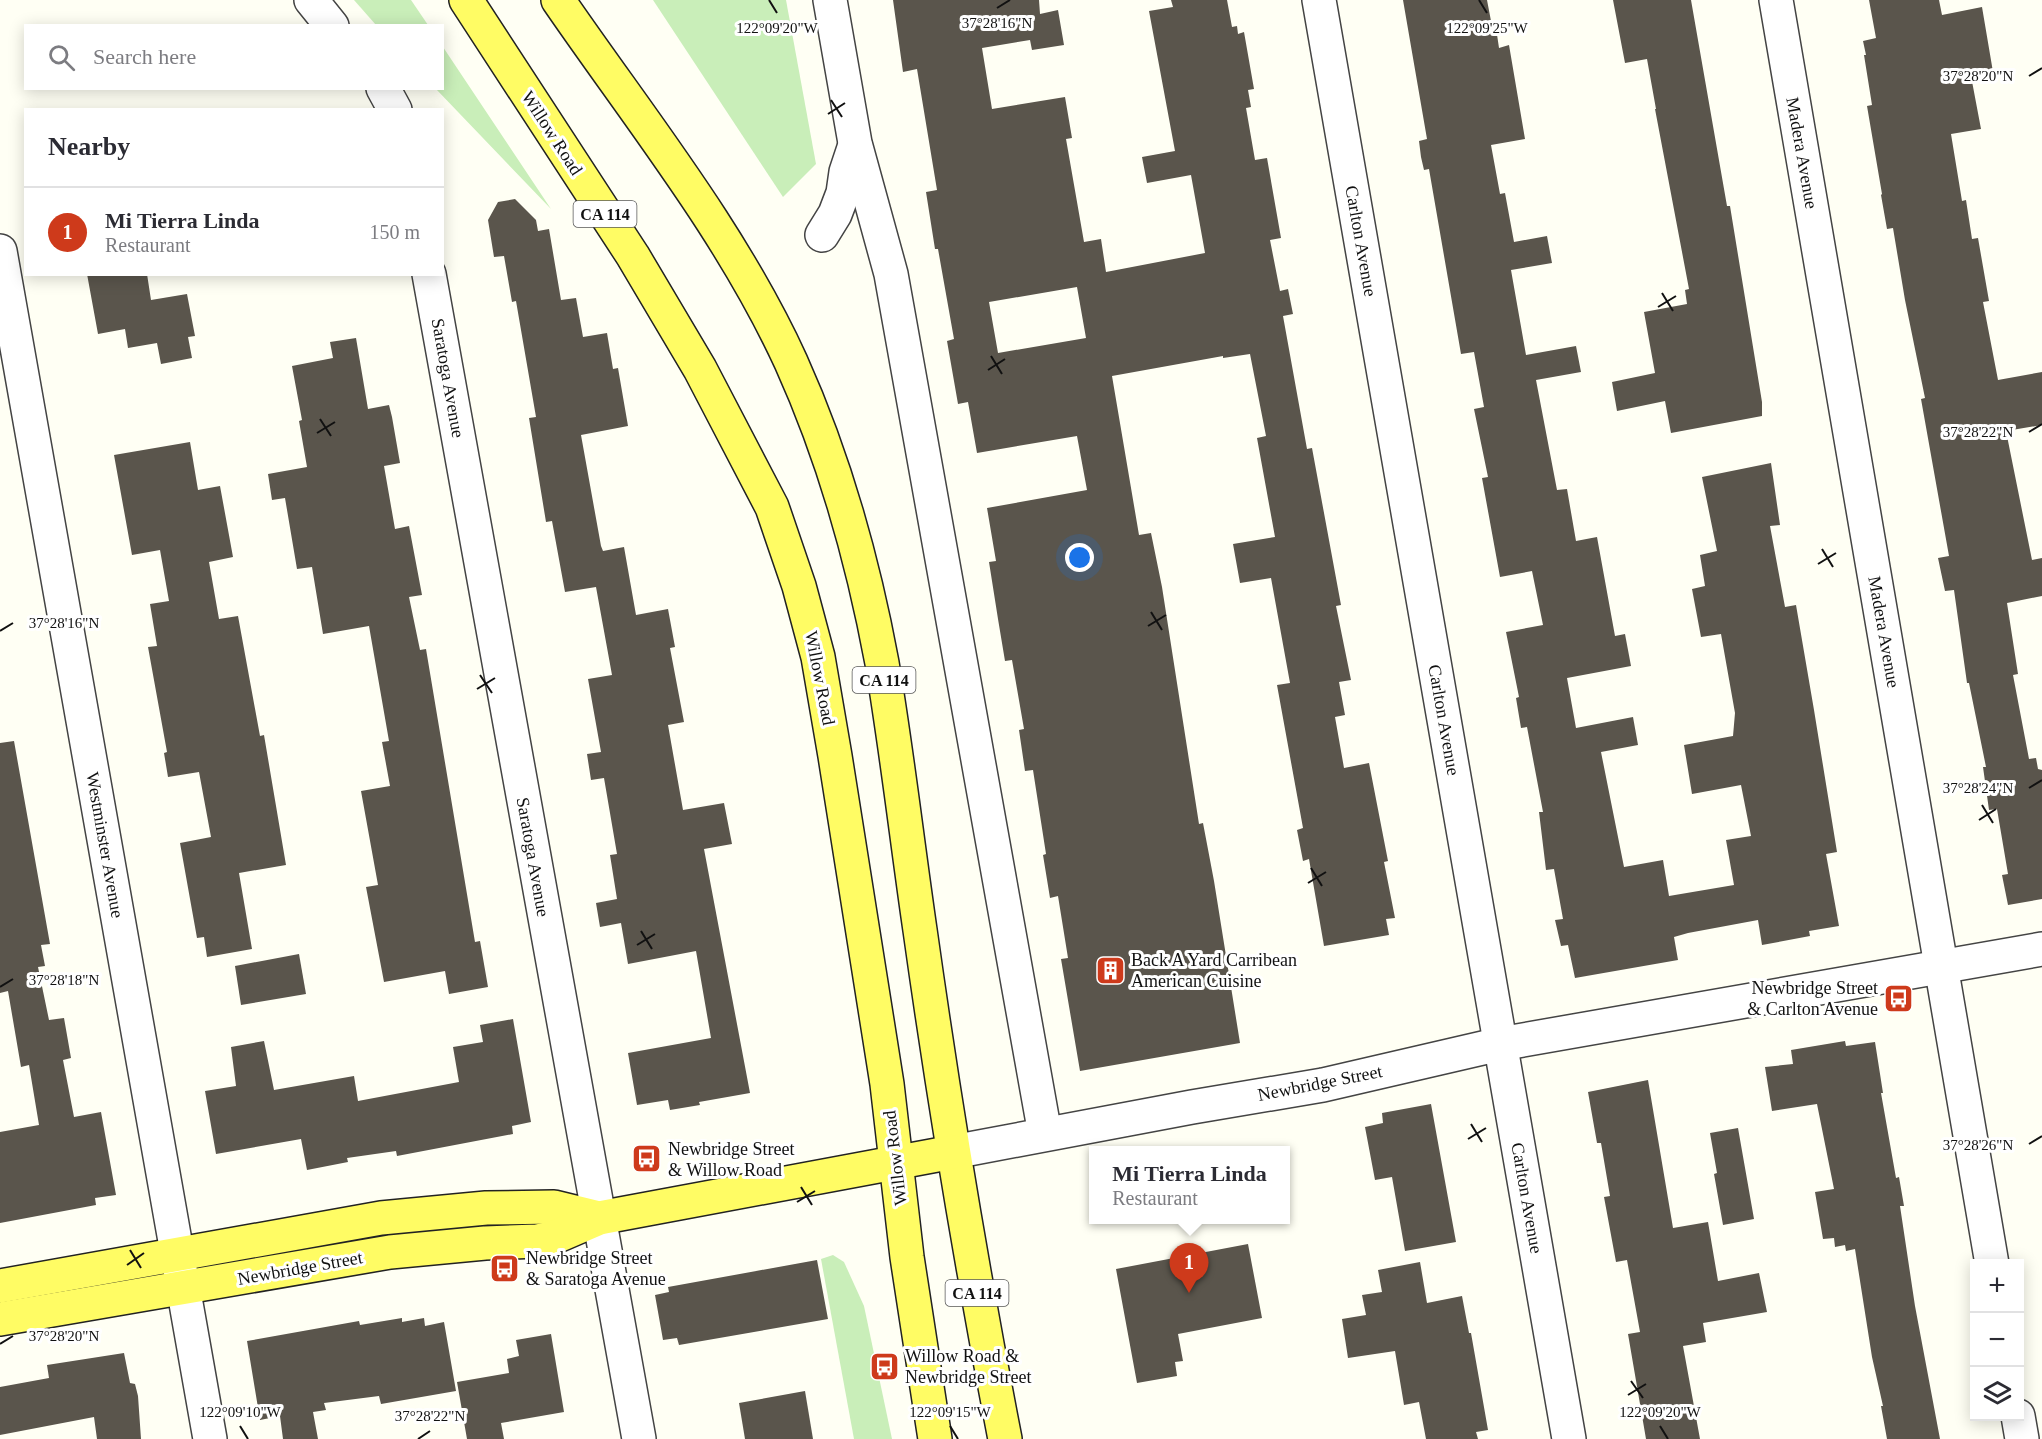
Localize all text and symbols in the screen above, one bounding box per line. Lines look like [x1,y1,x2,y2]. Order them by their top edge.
text: 37°28'16"N [962,15,1032,31]
text: 122°09'20"W [736,20,819,36]
text: 122°09'25"W [1446,20,1529,36]
search box [24,24,444,90]
icon: search [45,41,78,74]
text: Search here [93,44,196,69]
text: 37°28'20"N [1943,68,2013,84]
street label: Willow Road [518,87,586,179]
street label: Madera Avenue [1782,96,1822,210]
text: Nearby [48,132,130,161]
street label: Carlton Avenue [1341,184,1381,298]
road number: CA 114 [574,201,636,227]
text: Mi Tierra Linda [105,208,259,233]
text: 1 [63,221,73,243]
text: 150 m [369,221,420,243]
text: Restaurant [105,234,191,256]
street label: Saratoga Avenue [428,317,468,439]
text: 37°28'22"N [1943,424,2013,440]
your location [1065,543,1094,572]
street label: Madera Avenue [1864,575,1904,689]
text: 37°28'16"N [29,615,99,631]
street label: Willow Road [801,629,839,727]
street label: Carlton Avenue [1424,663,1464,777]
road number: CA 114 [852,667,916,693]
street label: Westminster Avenue [82,771,128,919]
text: 37°28'24"N [1943,780,2013,796]
street label: Saratoga Avenue [513,796,553,918]
place label: Back A Yard Carribean American Cuisine [1131,950,1297,991]
building icon: Back A Yard Carribean American Cuisine [1094,954,1126,986]
text: 37°28'18"N [29,972,99,988]
place label: Newbridge Street & Carlton Avenue [1747,978,1878,1019]
bus stop icon: Newbridge Street & Carlton Avenue [1883,982,1915,1014]
street label: Newbridge Street [1256,1061,1384,1105]
street label: Willow Road [879,1109,911,1207]
text: 37°28'26"N [1943,1137,2013,1153]
place label: Newbridge Street & Willow Road [668,1139,794,1180]
street label: Carlton Avenue [1507,1141,1547,1255]
bus stop icon: Newbridge Street & Willow Road [631,1143,663,1175]
popup [1089,1146,1290,1224]
text: Mi Tierra Linda [1112,1161,1267,1186]
text: Restaurant [1112,1187,1198,1209]
pin: 1 [1170,1244,1208,1293]
street label: Newbridge Street [236,1247,364,1289]
place label: Newbridge Street & Saratoga Avenue [526,1248,666,1289]
bus stop icon: Newbridge Street & Saratoga Avenue [489,1252,521,1284]
map controls [1970,1259,2024,1421]
button: + [1970,1259,2024,1313]
road number: CA 114 [946,1280,1008,1306]
button: − [1970,1313,2024,1367]
text: 37°28'20"N [29,1328,99,1344]
place label: Willow Road & Newbridge Street [905,1346,1031,1387]
bus stop icon: Willow Road & Newbridge Street [868,1350,900,1382]
button: layers [1970,1367,2024,1421]
text: 122°09'10"W [199,1404,282,1420]
text: 122°09'15"W [909,1404,992,1420]
text: 122°09'20"W [1619,1404,1702,1420]
text: 37°28'22"N [395,1408,465,1424]

